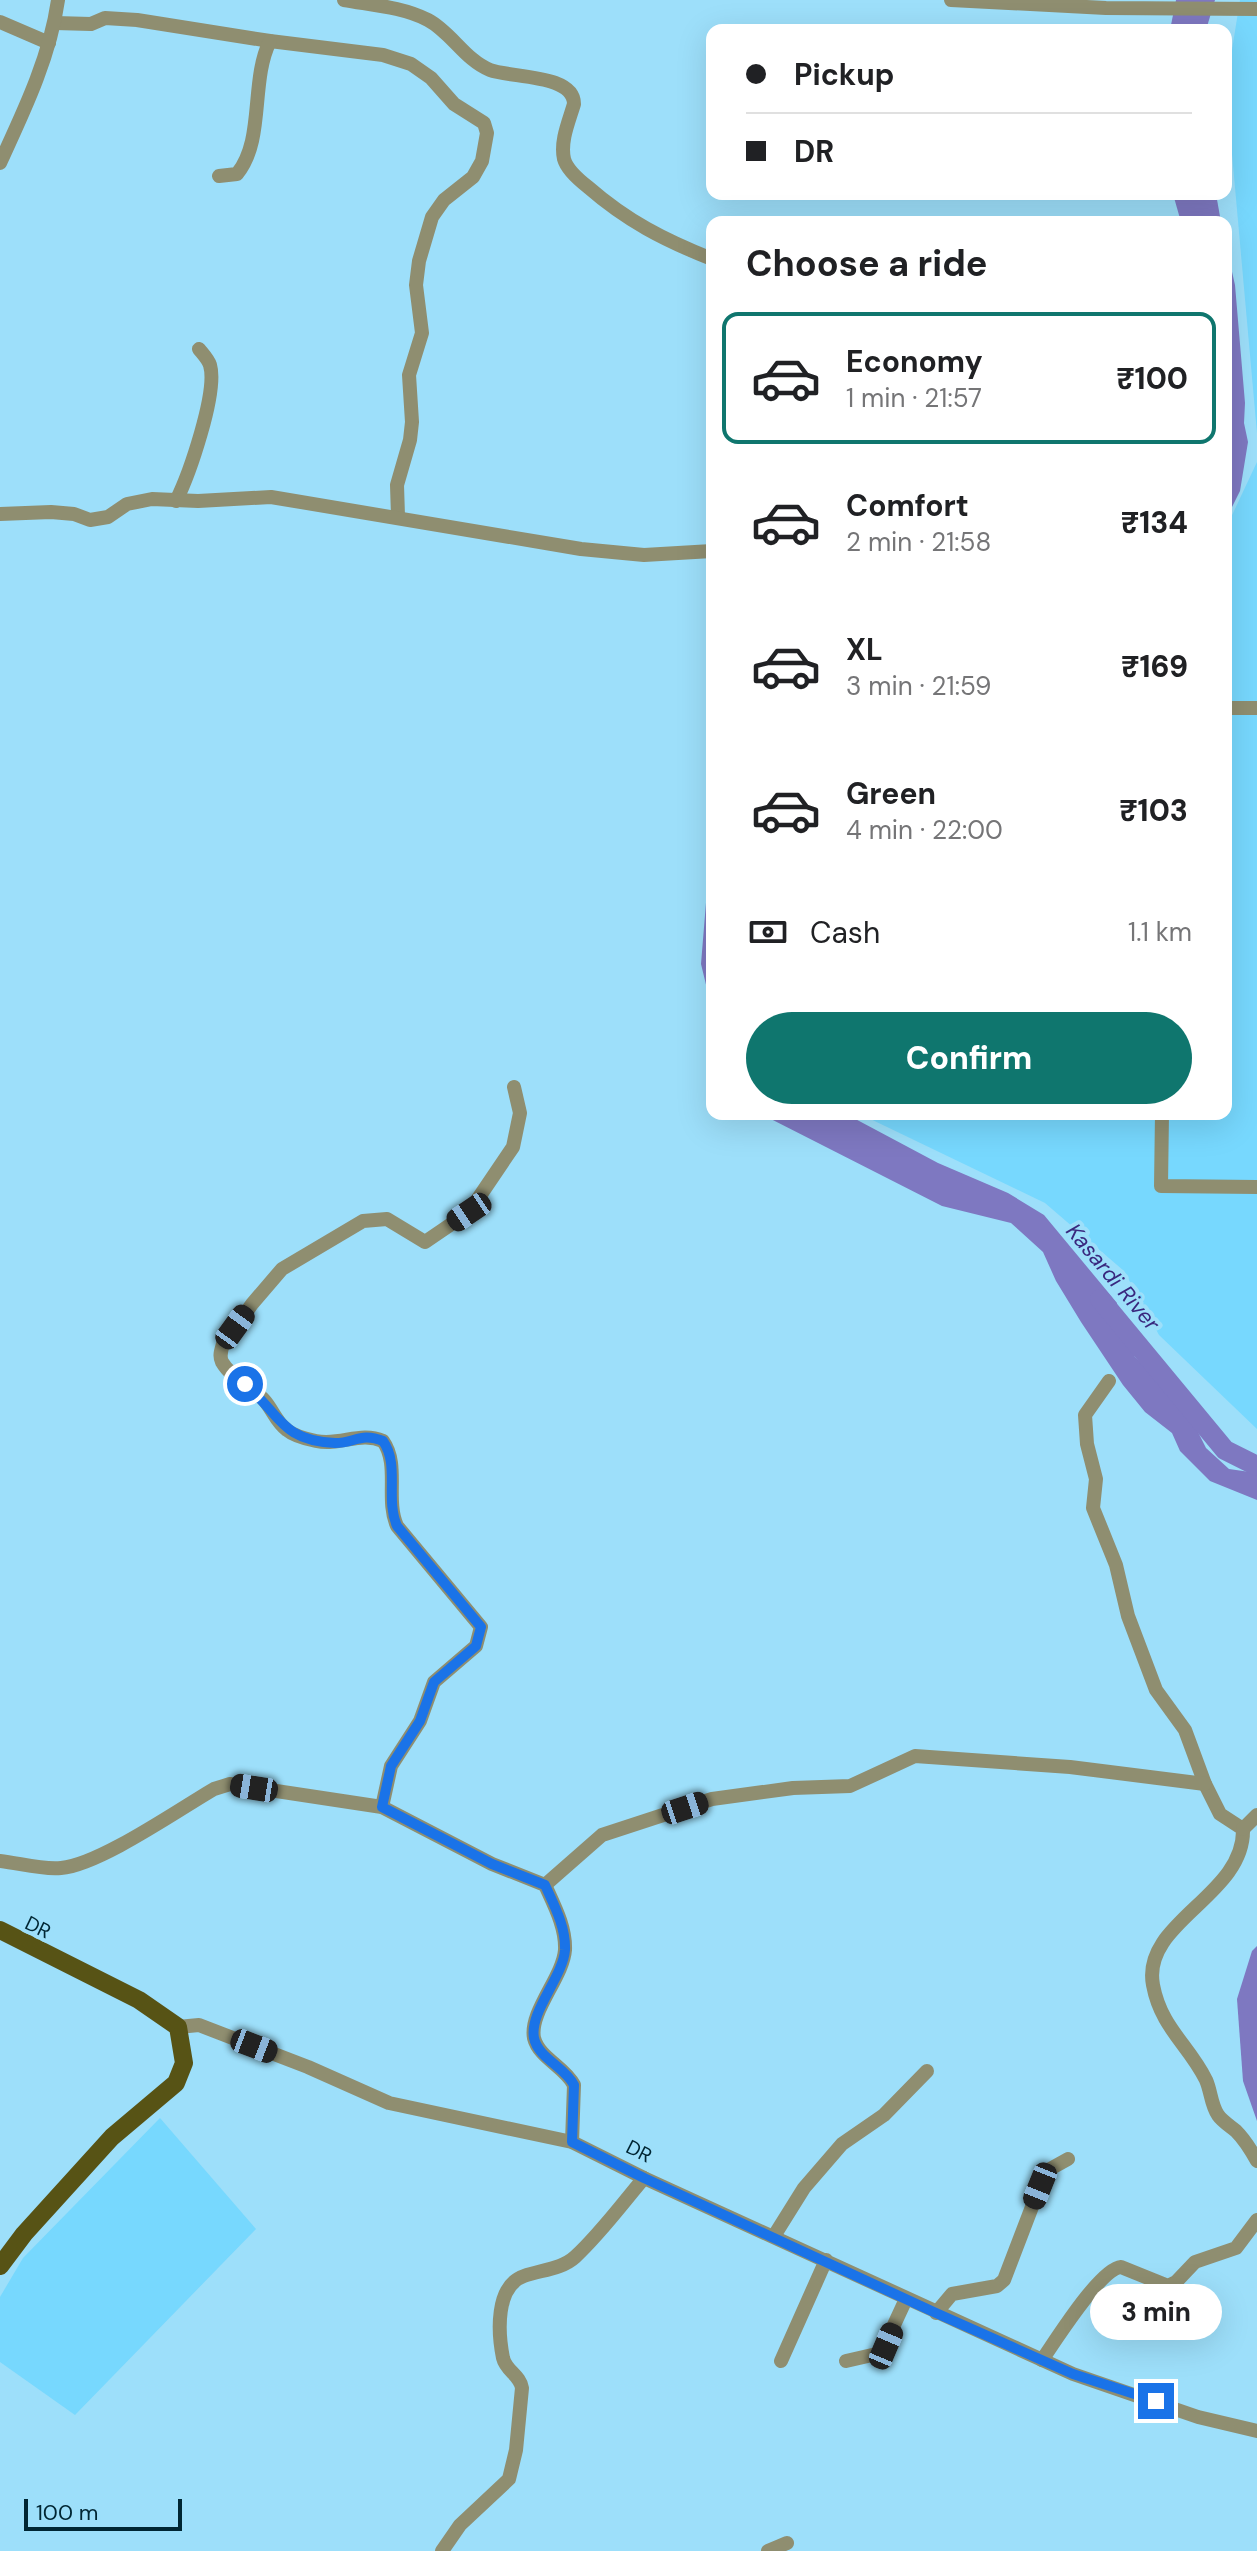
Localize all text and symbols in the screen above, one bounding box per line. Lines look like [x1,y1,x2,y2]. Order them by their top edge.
text: Pickup [794,55,894,94]
text: DR [794,132,834,171]
text: Choose a ride [746,240,987,287]
icon: car [750,342,822,414]
text: Economy [846,342,983,381]
text: ₹100 [1116,359,1188,398]
text: 1 min · 21:57 [846,381,982,415]
icon: car [750,486,822,558]
text: Comfort [846,486,969,525]
text: ₹134 [1121,503,1188,542]
text: 2 min · 21:58 [846,525,991,559]
icon: car [750,630,822,702]
text: XL [846,630,883,669]
text: ₹169 [1121,647,1188,686]
text: 3 min · 21:59 [846,669,991,703]
icon: car [750,774,822,846]
text: Green [846,774,936,813]
text: ₹103 [1119,791,1188,830]
text: 4 min · 22:00 [846,813,1003,847]
icon: cash [746,910,790,954]
text: Cash [810,913,880,952]
text: 1.1 km [1128,915,1192,949]
button: Confirm [746,1012,1192,1104]
car [442,1189,496,1235]
water label: Kasardi River [1060,1217,1167,1337]
car [211,1301,259,1353]
route start [227,1366,263,1402]
car [228,1772,280,1804]
car [658,1789,712,1827]
street label: DR [21,1910,55,1944]
car [227,2026,281,2066]
street label: DR [622,2134,656,2168]
car [1020,2159,1060,2213]
callout: 3 min [1090,2285,1222,2341]
text: 3 min [1121,2295,1191,2329]
car [866,2319,906,2373]
route end [1138,2383,1174,2419]
scale bar [24,2495,182,2531]
text: 100 m [36,2498,98,2527]

